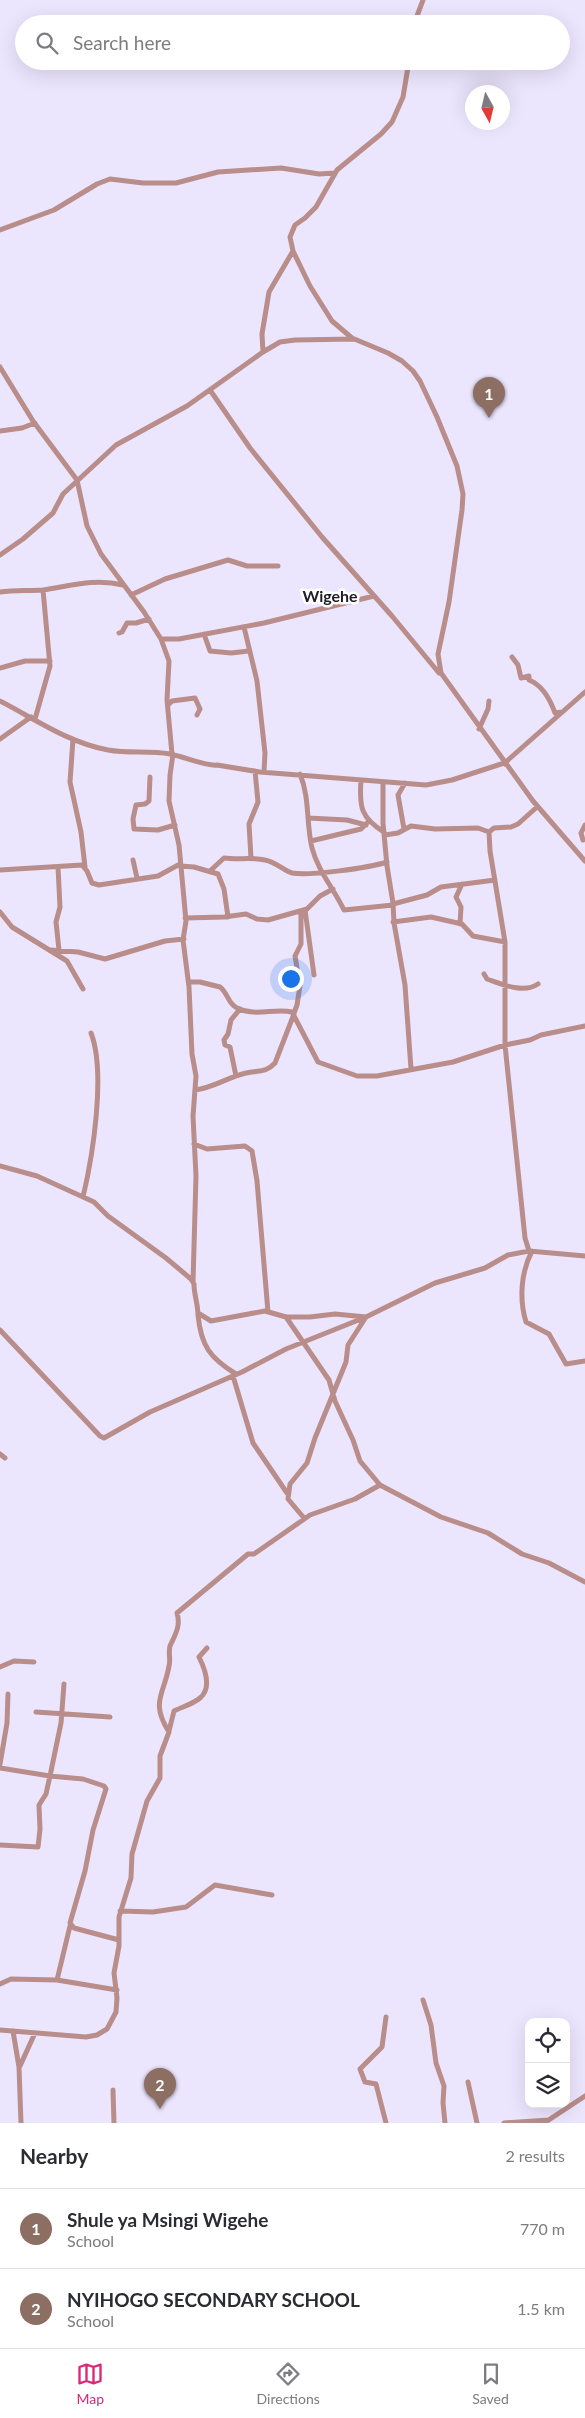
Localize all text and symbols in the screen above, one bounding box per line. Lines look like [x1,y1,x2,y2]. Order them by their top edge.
search box [15,15,570,70]
icon: search [33,29,61,57]
text: Search here [73,31,171,54]
north arrow [465,85,510,130]
pin: 1 [473,377,505,418]
district label: Wigehe [302,586,358,605]
your location [278,966,304,992]
map controls [525,2018,570,2108]
button: locate [525,2018,570,2063]
button: layers [525,2063,570,2108]
pin: 2 [144,2068,176,2109]
text: Nearby [20,2143,88,2168]
text: 2 results [505,2146,565,2165]
text: Shule ya Msingi Wigehe [67,2208,268,2231]
text: 1 [31,2219,41,2238]
text: 770 m [520,2219,565,2238]
text: School [67,2231,114,2250]
text: NYIHOGO SECONDARY SCHOOL [67,2288,360,2311]
text: 2 [31,2299,41,2318]
text: 1.5 km [517,2299,565,2318]
text: School [67,2311,114,2330]
tab: Map [76,2360,104,2407]
tab: Directions [257,2360,320,2407]
tab: Saved [472,2360,509,2407]

